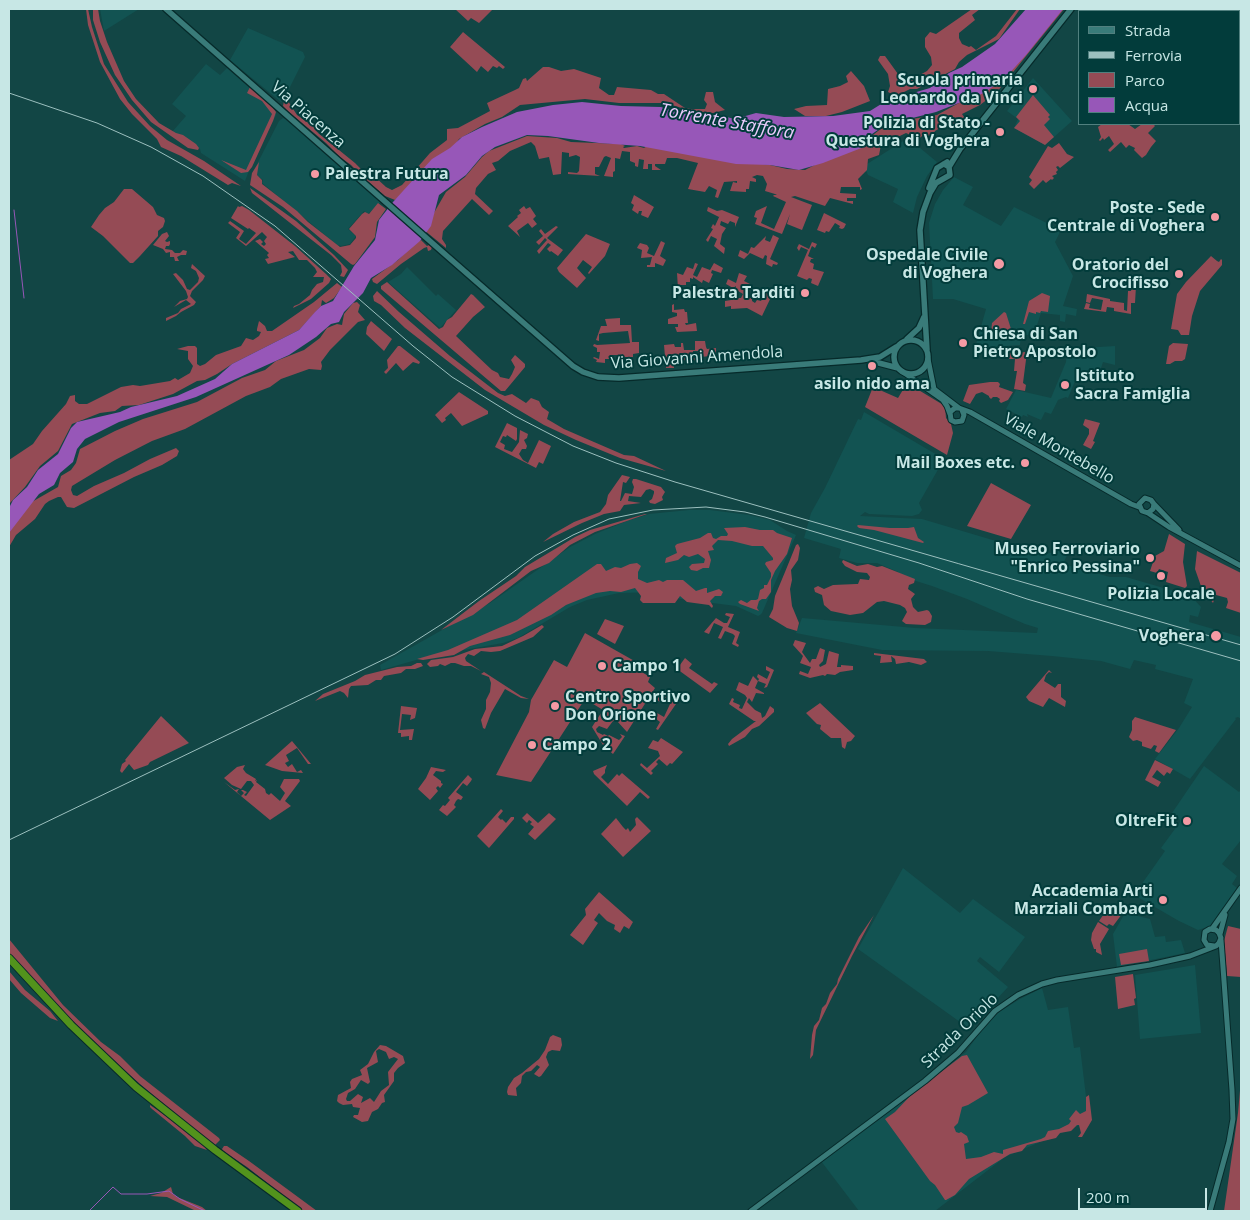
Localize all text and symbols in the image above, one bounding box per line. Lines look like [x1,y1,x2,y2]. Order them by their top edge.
legend [1078,10,1240,125]
text: Strada [1125,20,1171,40]
text: Ferrovia [1125,45,1182,65]
place label: Scuola primaria Leonardo da Vinci [880,70,1023,108]
text: Parco [1125,70,1165,90]
street label: Via Piacenza [267,78,349,152]
marker: Scuola primaria Leonardo da Vinci [1027,83,1039,95]
text: Acqua [1125,95,1168,115]
water label: Torrente Staffora [658,100,796,144]
place label: Polizia di Stato - Questura di Voghera [825,113,990,151]
marker: Polizia di Stato - Questura di Voghera [994,126,1006,138]
place label: Palestra Futura [325,164,449,184]
marker: Palestra Futura [309,168,321,180]
place label: Poste - Sede Centrale di Voghera [1047,198,1205,236]
marker: Poste - Sede Centrale di Voghera [1209,211,1221,223]
place label: Ospedale Civile di Voghera [866,245,988,283]
place label: Oratorio del Crocifisso [1072,255,1169,293]
marker: Ospedale Civile di Voghera [992,257,1006,271]
marker: Oratorio del Crocifisso [1173,268,1185,280]
place label: Palestra Tarditi [672,283,795,303]
marker: Palestra Tarditi [799,287,811,299]
place label: Chiesa di San Pietro Apostolo [973,324,1096,362]
marker: Chiesa di San Pietro Apostolo [957,337,969,349]
street label: Via Giovanni Amendola [610,342,784,374]
marker: asilo nido ama [866,360,878,372]
place label: Istituto Sacra Famiglia [1075,366,1190,404]
place label: asilo nido ama [814,374,930,394]
marker: Istituto Sacra Famiglia [1059,379,1071,391]
street label: Viale Montebello [1000,410,1118,488]
place label: Mail Boxes etc. [896,453,1015,473]
marker: Mail Boxes etc. [1019,457,1031,469]
place label: Museo Ferroviario "Enrico Pessina" [995,539,1140,577]
marker: Museo Ferroviario "Enrico Pessina" [1144,552,1156,564]
marker: Polizia Locale [1155,570,1167,582]
place label: Polizia Locale [1107,584,1215,604]
place label: Voghera [1139,626,1205,646]
marker: Voghera [1209,629,1223,643]
place label: Campo 1 [612,656,681,676]
marker: Campo 1 [596,660,608,672]
place label: Centro Sportivo Don Orione [565,687,690,725]
marker: Centro Sportivo Don Orione [549,700,561,712]
place label: Campo 2 [542,735,611,755]
marker: Campo 2 [526,739,538,751]
place label: OltreFit [1115,811,1177,831]
marker: OltreFit [1181,815,1193,827]
place label: Accademia Arti Marziali Combact [1014,881,1153,919]
marker: Accademia Arti Marziali Combact [1157,894,1169,906]
street label: Strada Oriolo [918,990,1002,1072]
scale bar [1080,1178,1209,1210]
text: 200 m [1086,1187,1130,1207]

